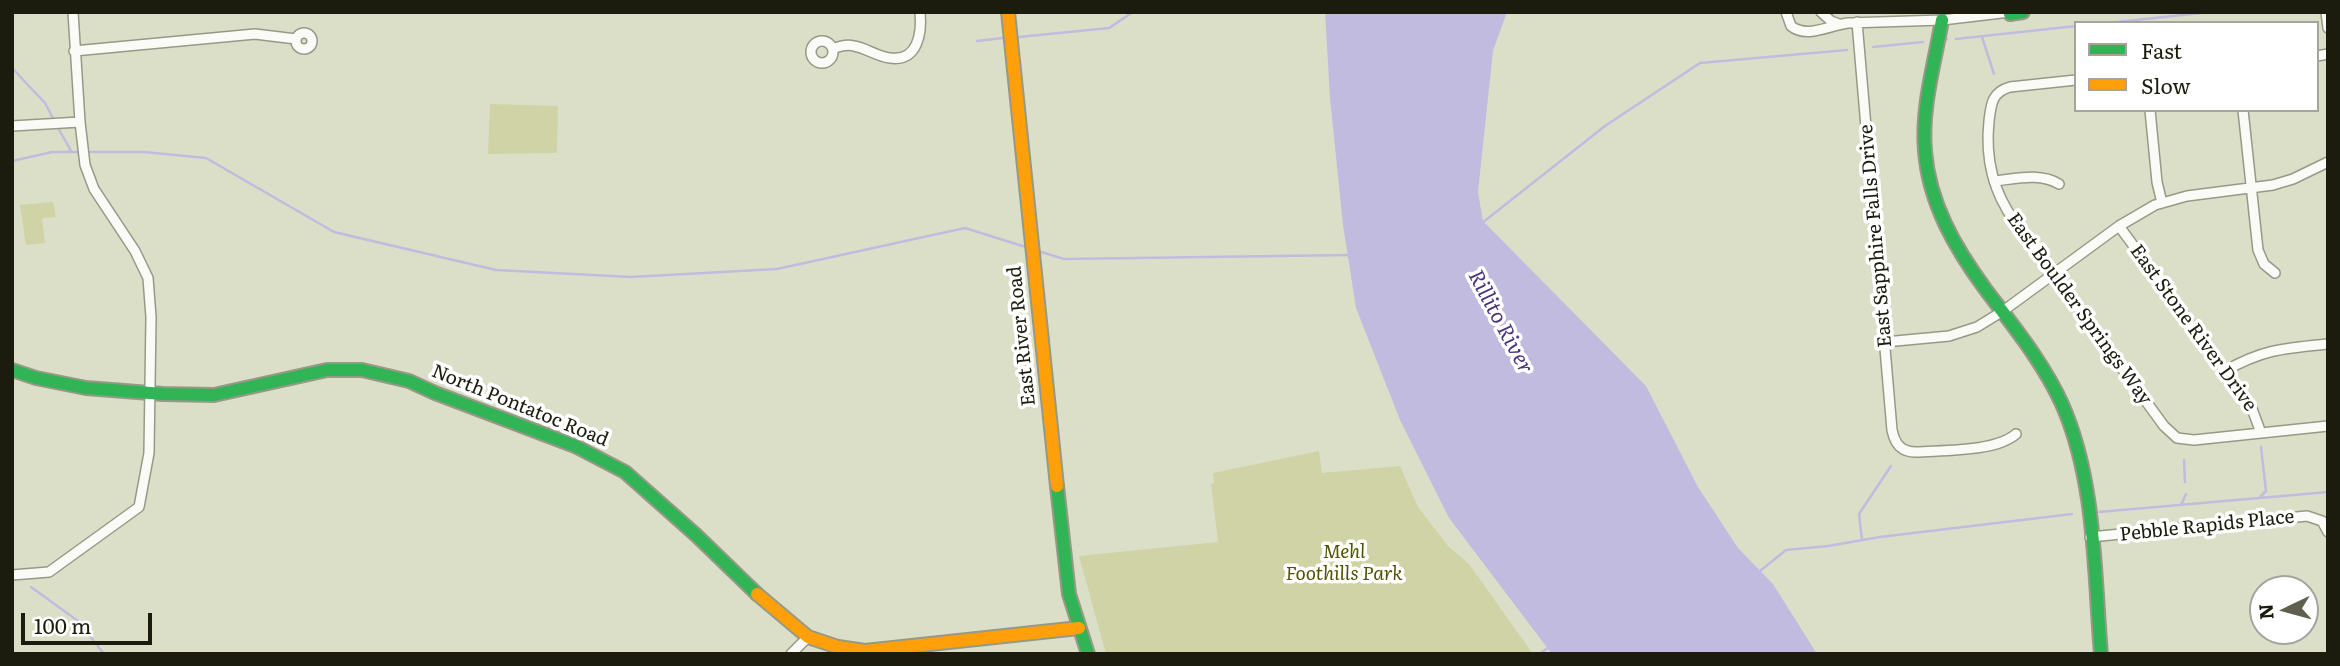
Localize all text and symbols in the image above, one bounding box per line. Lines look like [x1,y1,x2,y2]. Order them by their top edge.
legend [2074,21,2319,112]
text: Fast [2141,34,2182,65]
text: Slow [2141,69,2191,100]
street label: East Sapphire Falls Drive [1855,124,1897,348]
street label: East Boulder Springs Way [2002,209,2156,409]
street label: East Stone River Drive [2125,240,2261,416]
street label: East River Road [1003,265,1041,407]
water label: Rillito River [1462,266,1538,378]
street label: North Pontatoc Road [428,360,612,452]
street label: Pebble Rapids Place [2119,505,2295,547]
park label: Mehl Foothills Park [1285,541,1403,585]
north arrow [2249,575,2319,645]
scale bar [24,600,156,644]
text: N [2250,602,2280,621]
text: 100 m [34,609,91,640]

